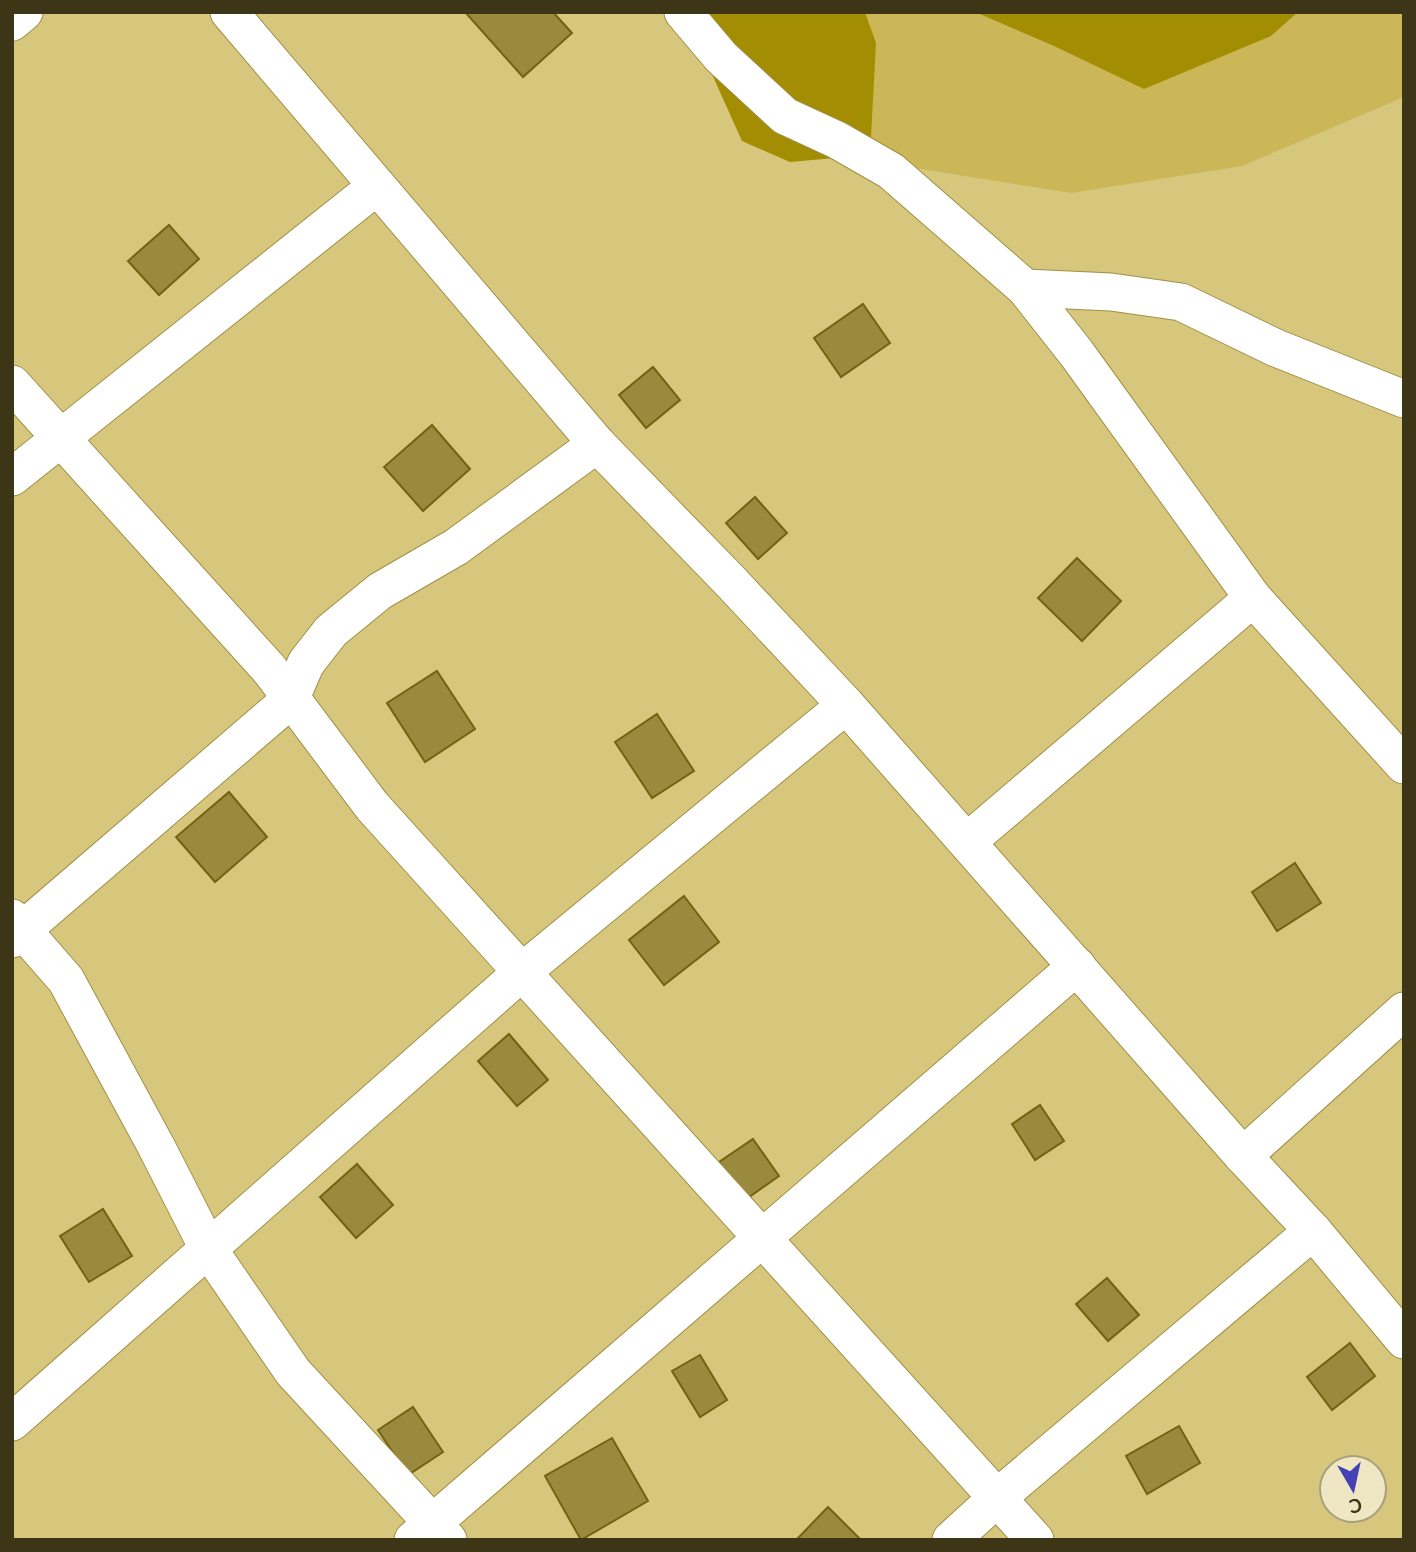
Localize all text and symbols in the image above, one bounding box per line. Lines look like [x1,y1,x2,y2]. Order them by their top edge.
north arrow [1318,1454,1388,1524]
text: С [1347,1494,1364,1519]

